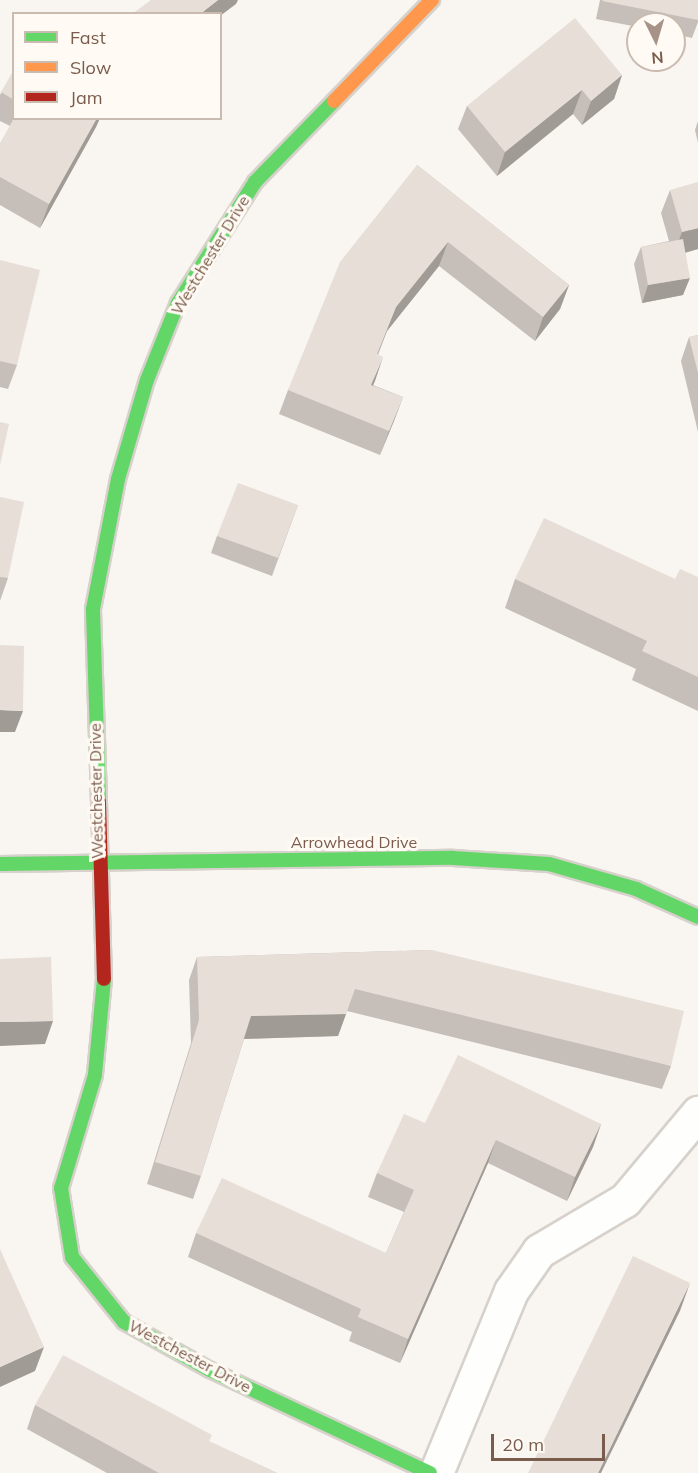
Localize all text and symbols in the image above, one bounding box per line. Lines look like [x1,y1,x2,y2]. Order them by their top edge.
legend [12,12,222,120]
north arrow [626,12,686,72]
text: Fast [70,26,106,49]
text: N [650,47,664,68]
text: Slow [70,56,111,79]
text: Jam [70,86,103,109]
street label: Westchester Drive [167,192,253,318]
street label: Westchester Drive [85,723,107,859]
street label: Arrowhead Drive [291,832,417,852]
street label: Westchester Drive [126,1316,254,1396]
scale bar [494,1422,608,1460]
text: 20 m [502,1433,544,1456]

